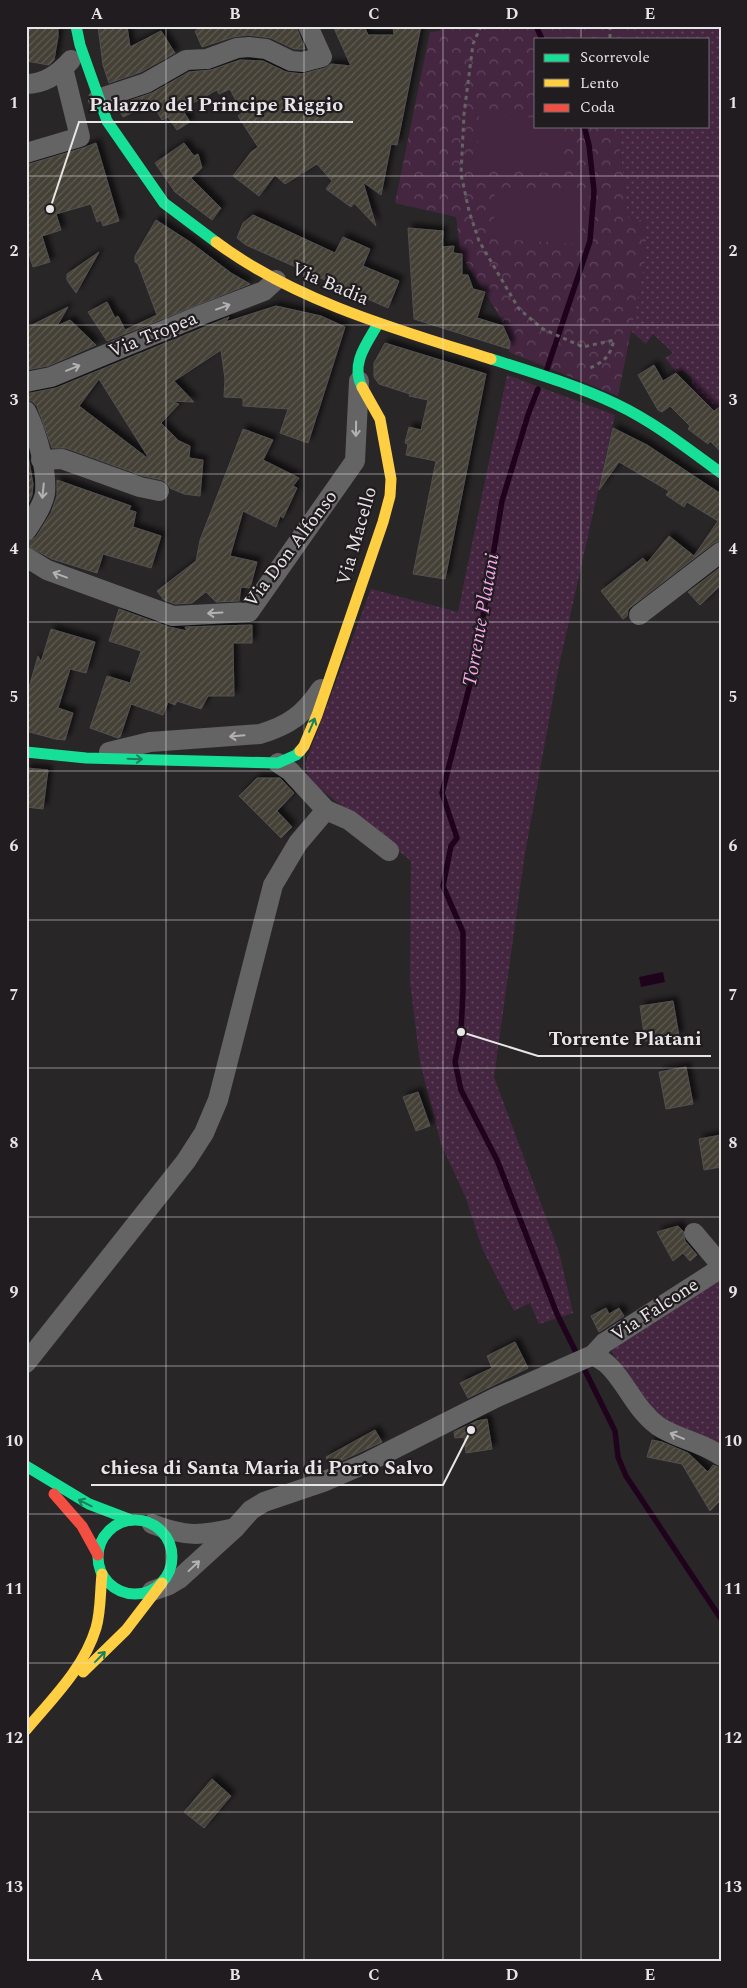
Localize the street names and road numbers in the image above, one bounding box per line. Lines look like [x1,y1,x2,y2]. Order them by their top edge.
street label: Via Badia [287,255,374,314]
street label: Via Tropea [104,304,202,366]
street label: Via Macello [329,483,385,589]
street label: Via Don Alfonso [237,484,345,614]
street label: Via Falcone [605,1271,705,1349]

